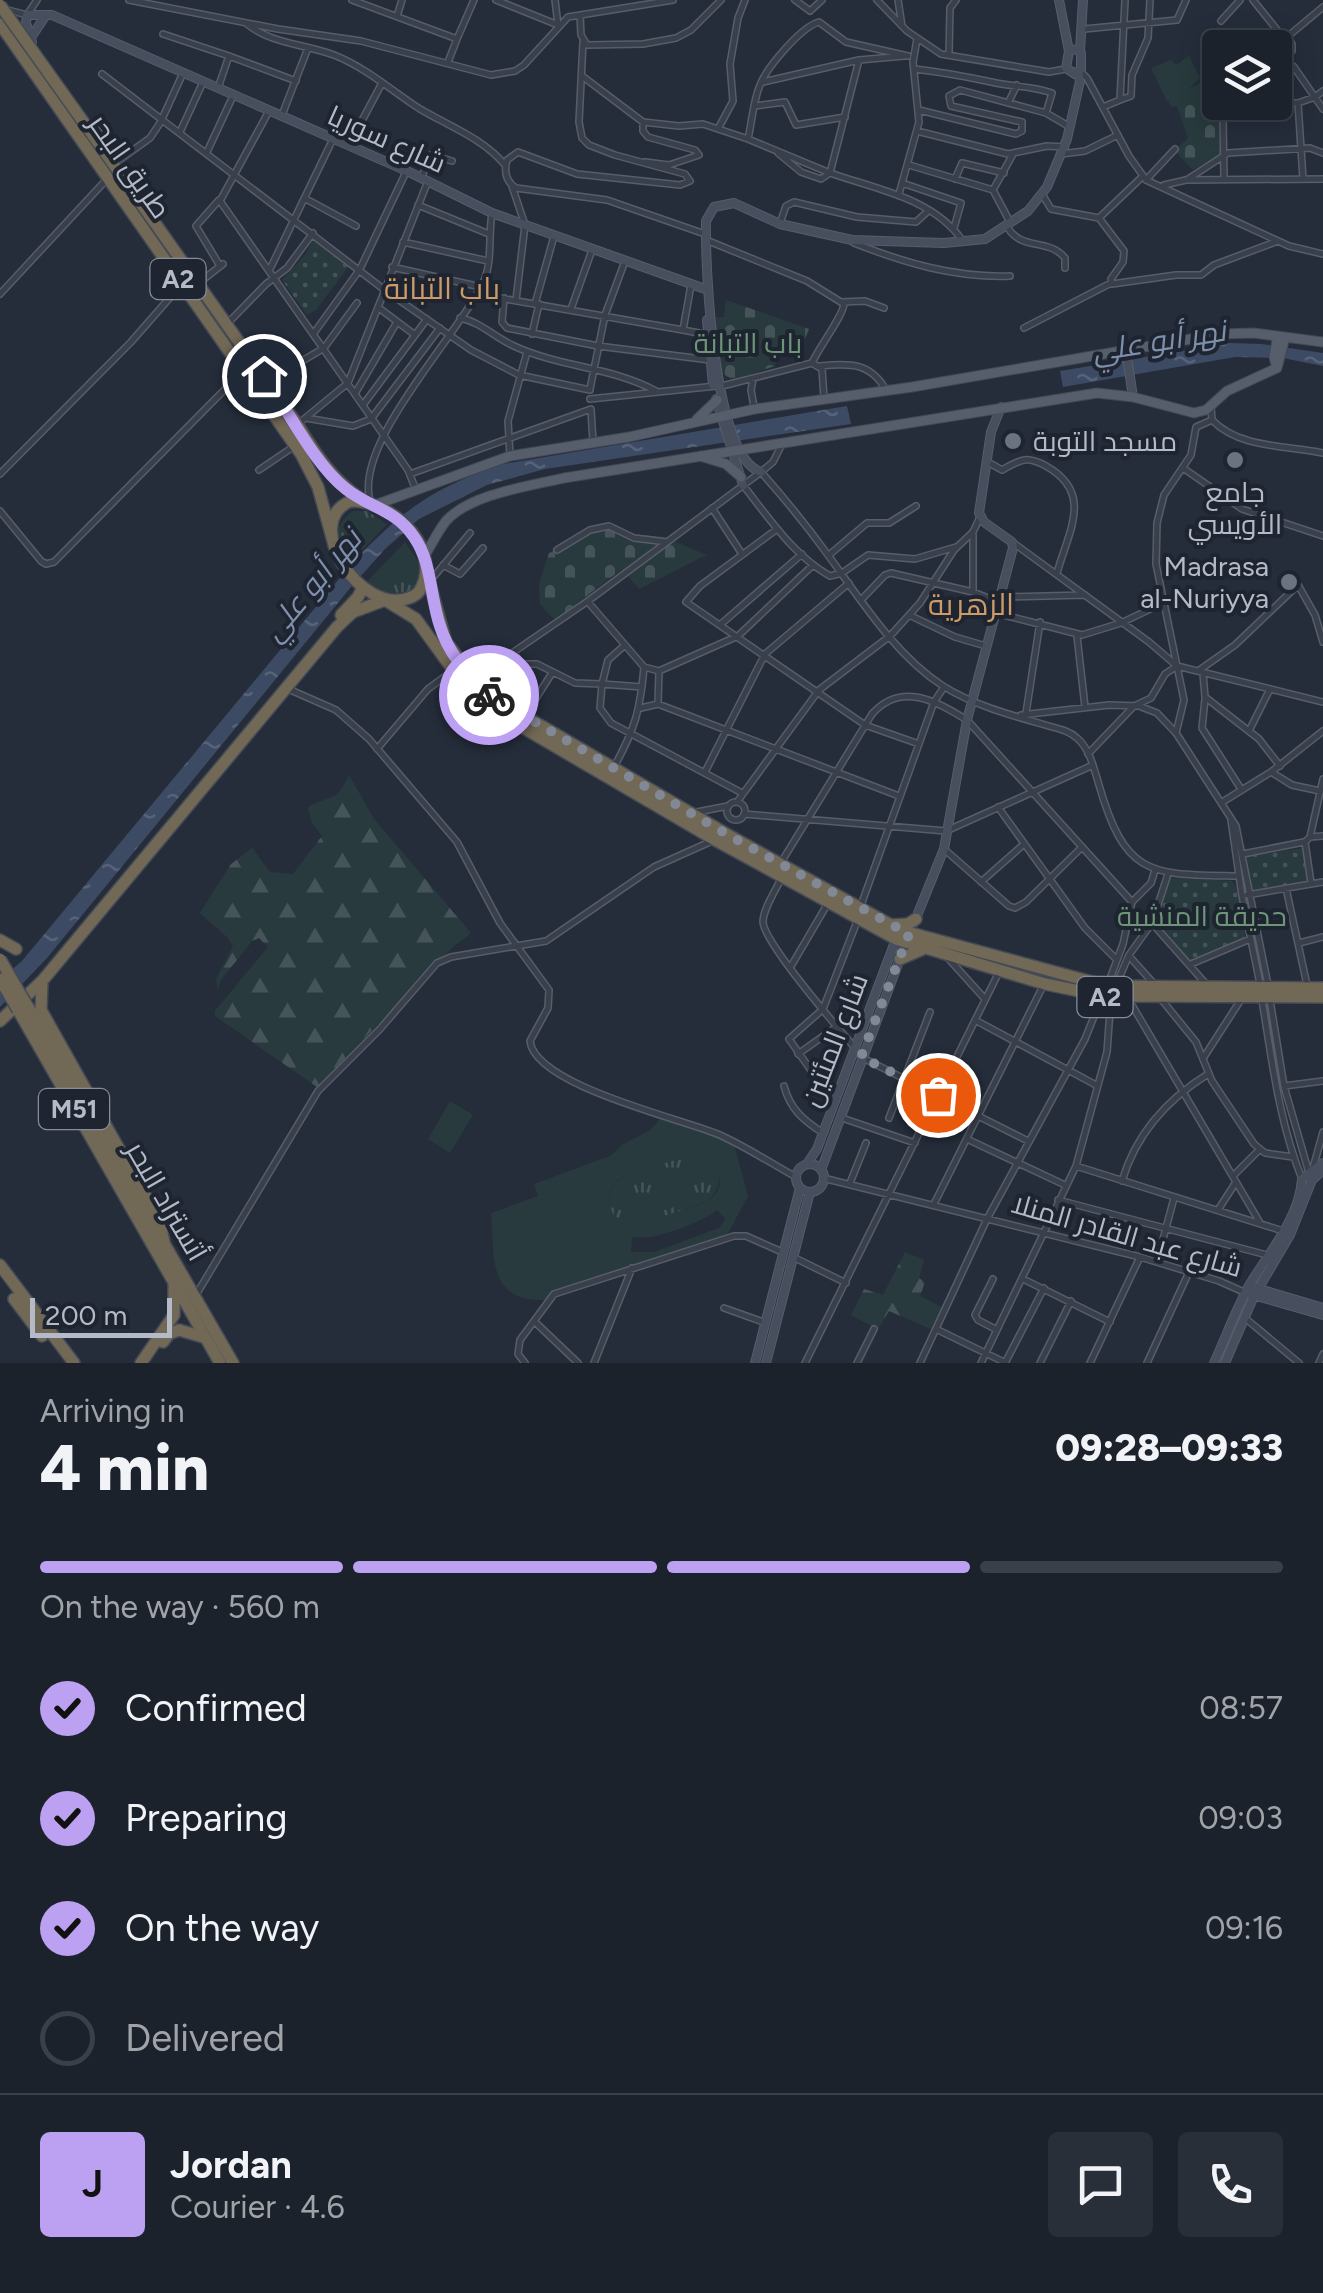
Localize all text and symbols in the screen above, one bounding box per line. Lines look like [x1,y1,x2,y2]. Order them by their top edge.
map controls [1202,30,1292,120]
button: layers [1202,30,1292,120]
street label: شارع سوريا [322,98,451,182]
street label: طريق البحر [81,106,178,225]
road number: A2 [150,259,206,299]
district label: باب التبانة [384,270,500,307]
water label: نهر أبو علي [1090,311,1232,374]
park label: باب التبانة [694,326,802,360]
pin [222,334,307,419]
icon: home [237,349,292,404]
place label: مسجد التوبة [1033,424,1177,458]
marker: مسجد التوبة [1002,430,1024,452]
marker: جامع الأويسي [1224,449,1246,471]
place label: جامع الأويسي [1188,475,1282,545]
water label: نهر أبو علي [254,519,375,651]
place label: Madrasa al-Nuriyya [1140,549,1269,615]
marker: Madrasa al-Nuriyya [1278,571,1300,593]
district label: الزهرية [928,586,1014,623]
courier [439,645,539,745]
icon: bike [462,668,517,723]
park label: حديقة المنشية [1117,899,1287,933]
street label: شارع المئتين [793,969,877,1112]
road number: A2 [1078,977,1132,1017]
pin [896,1053,981,1138]
icon: bag [911,1068,966,1123]
road number: M51 [39,1089,109,1129]
street label: أتستراد البحر [118,1133,215,1267]
street label: شارع عبد القادر المنلا [1007,1186,1246,1286]
scale bar [30,1293,172,1338]
text: 200 m [45,1298,127,1332]
text: Arriving in [40,1392,185,1430]
text: 09:28–09:33 [1055,1425,1283,1471]
text: 4 min [40,1428,209,1506]
text: On the way · 560 m [40,1588,320,1626]
icon: check [40,1681,95,1736]
text: Confirmed [125,1685,307,1731]
text: 08:57 [1199,1689,1283,1727]
icon: check [40,1791,95,1846]
text: Preparing [125,1795,287,1841]
text: 09:03 [1198,1799,1283,1837]
icon: check [40,1901,95,1956]
text: On the way [125,1905,319,1951]
text: 09:16 [1205,1909,1283,1947]
text: Delivered [125,2015,285,2061]
button: chat [1048,2132,1153,2237]
button: phone [1178,2132,1283,2237]
text: Jordan [170,2142,292,2188]
text: J [82,2161,103,2207]
text: Courier · 4.6 [170,2188,345,2226]

